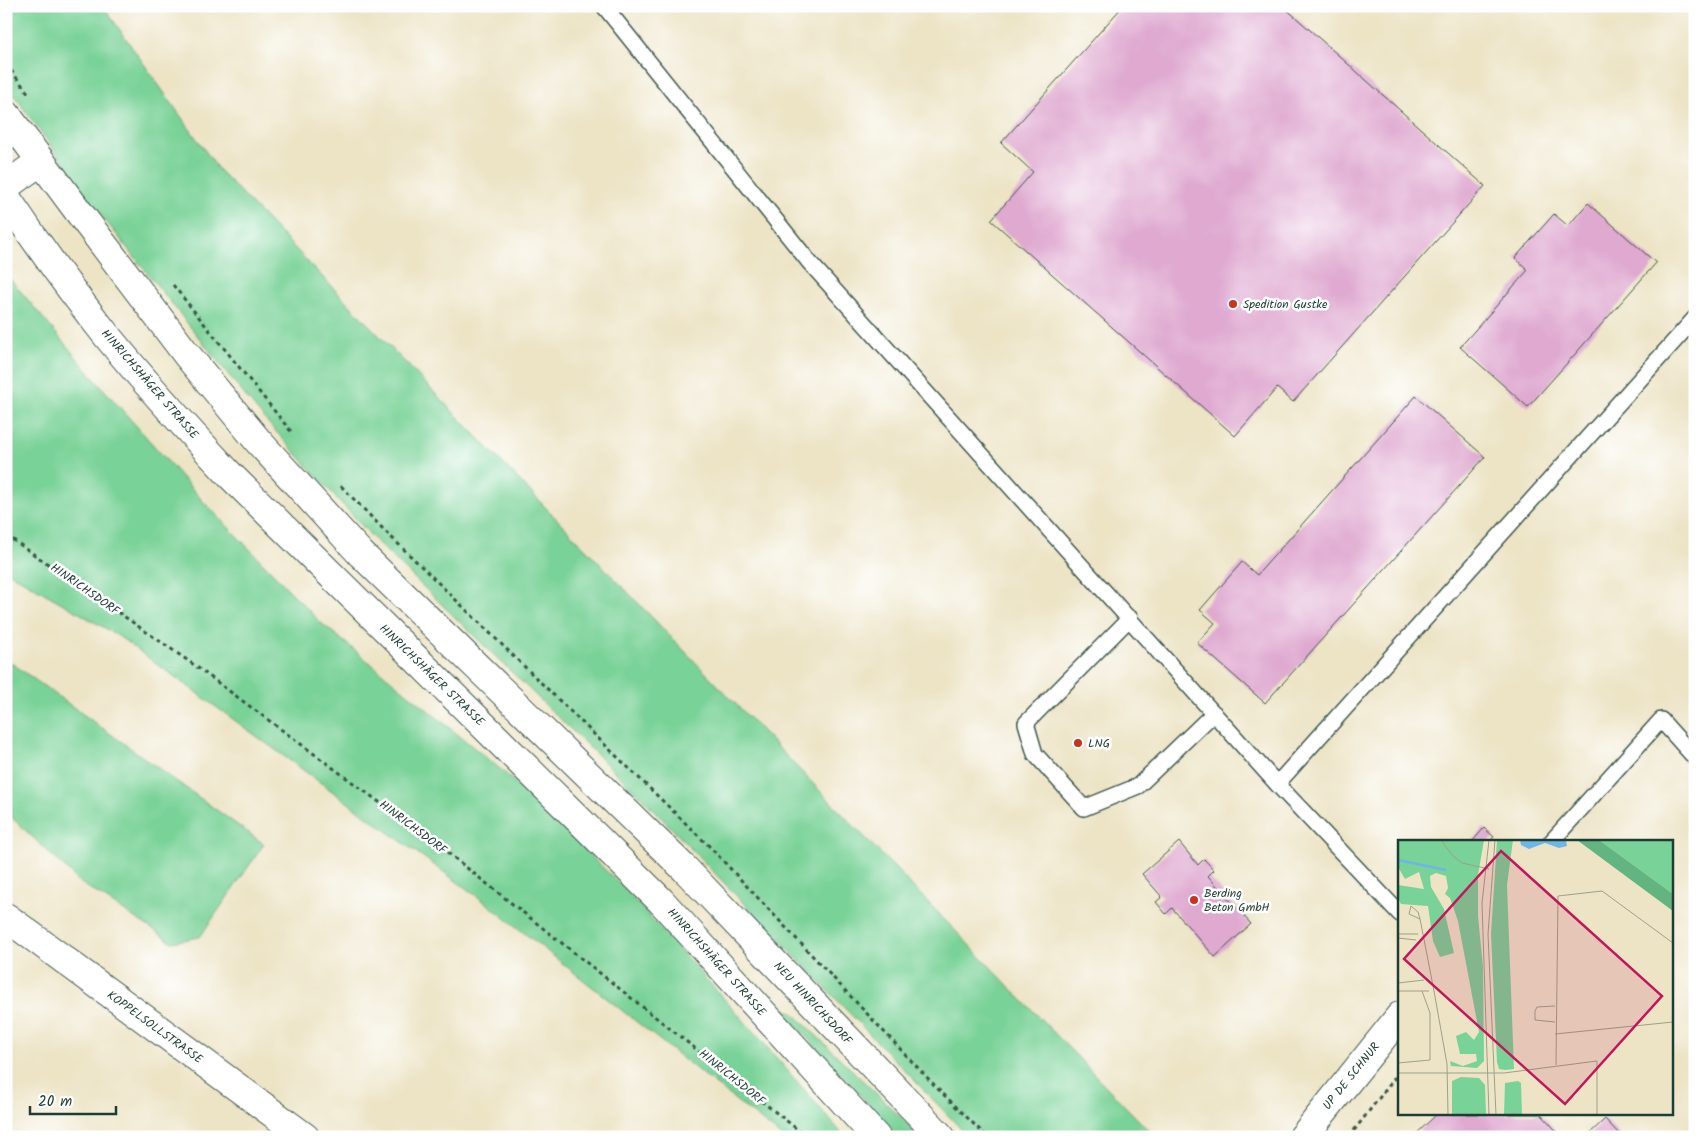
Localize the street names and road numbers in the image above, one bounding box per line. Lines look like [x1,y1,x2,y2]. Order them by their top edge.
street label: HINRICHSHÄGER STRASSE [96,325,204,444]
street label: HINRICHSDORF [46,559,125,621]
street label: HINRICHSHÄGER STRASSE [374,620,490,732]
street label: HINRICHSDORF [375,796,452,860]
street label: HINRICHSHÄGER STRASSE [663,904,771,1022]
street label: NEU HINRICHSDORF [769,957,857,1050]
street label: KOPPELSOLLSTRASSE [103,986,207,1069]
street label: UP DE SCHNUR [1318,1038,1385,1114]
street label: HINRICHSDORF [694,1045,770,1111]

